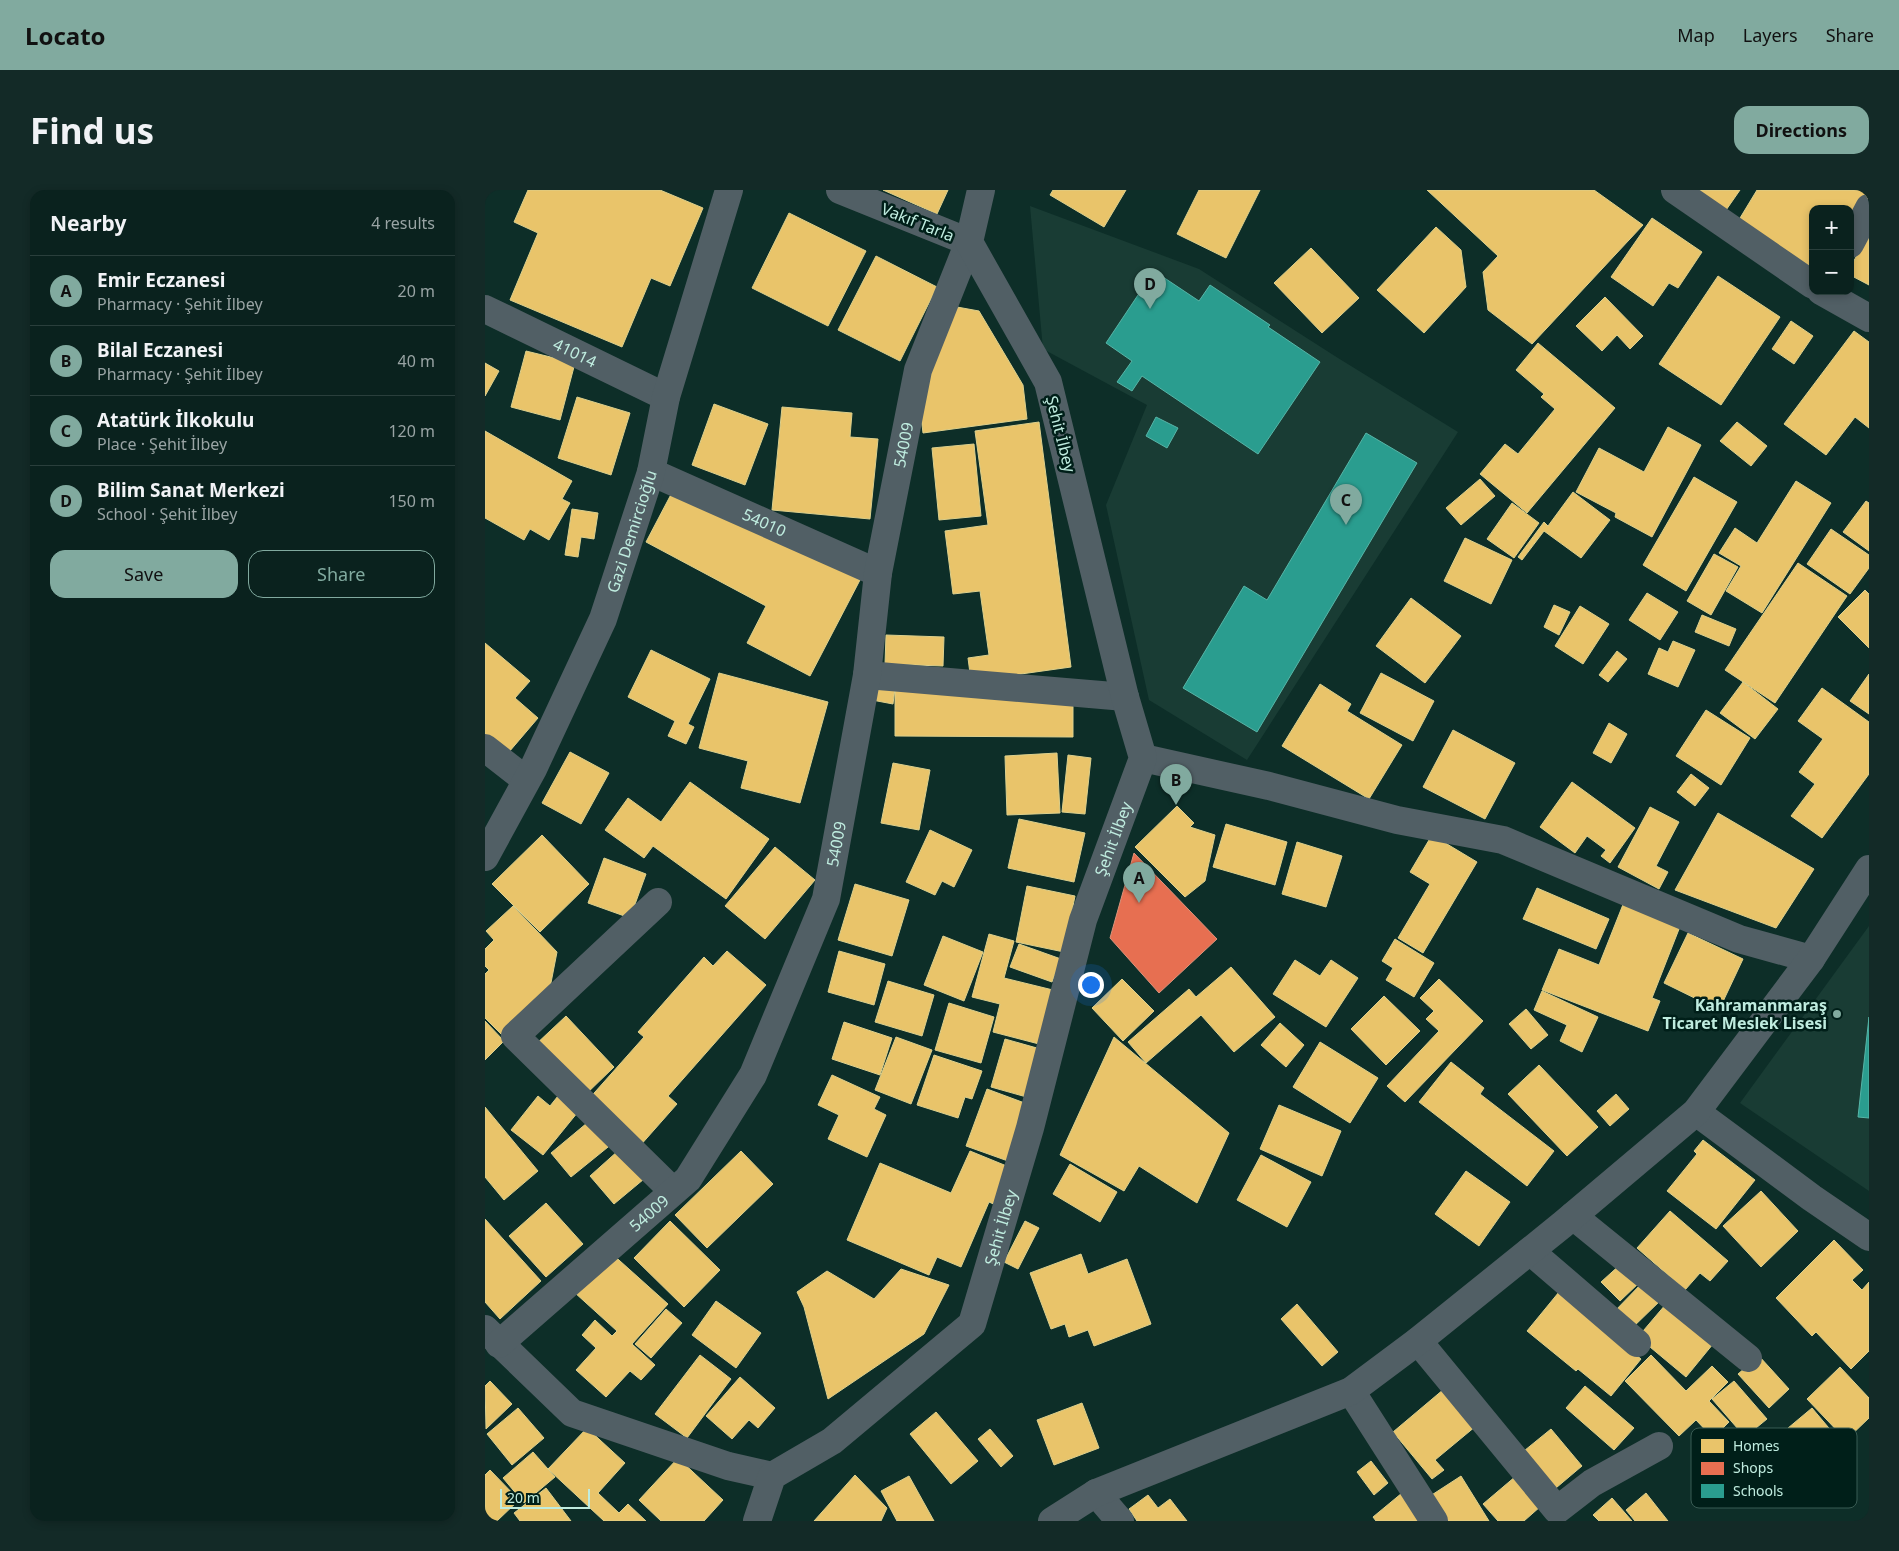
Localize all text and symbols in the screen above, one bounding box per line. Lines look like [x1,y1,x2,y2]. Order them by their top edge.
text: Locato [25,19,106,52]
text: Map [1677,23,1715,47]
text: Layers [1743,23,1798,47]
text: Share [1826,23,1874,47]
button: Directions [1734,106,1869,154]
text: Find us [30,107,154,154]
street label: Vakıf Tarla [878,197,958,247]
map controls [1809,205,1854,295]
button: + [1809,205,1854,250]
text: Nearby [50,209,126,237]
text: 4 results [371,212,435,234]
button: − [1809,250,1854,295]
text: Emir Eczanesi [97,267,225,293]
pin: D [1134,268,1166,309]
text: A [60,280,72,302]
text: 20 m [398,280,435,302]
text: Pharmacy · Şehit İlbey [97,293,263,315]
street label: 41014 [550,333,600,373]
text: Bilal Eczanesi [97,337,223,363]
text: B [61,350,71,372]
text: 40 m [398,350,435,372]
text: Pharmacy · Şehit İlbey [97,363,263,385]
street label: Şehit İlbey [1041,393,1081,475]
text: Atatürk İlkokulu [97,407,254,433]
text: C [61,420,71,442]
text: 120 m [388,420,435,442]
street label: 54009 [888,420,918,469]
text: Place · Şehit İlbey [97,433,227,455]
street label: Gazi Demircioğlu [601,467,662,596]
text: Bilim Sanat Merkezi [97,477,285,503]
pin: C [1330,484,1362,525]
text: D [60,490,72,512]
text: 150 m [388,490,435,512]
text: School · Şehit İlbey [97,503,237,525]
street label: 54010 [739,503,790,542]
button: Save [50,550,238,598]
button: Share [248,550,435,598]
pin: B [1160,764,1192,805]
street label: Şehit İlbey [1089,798,1137,879]
street label: 54009 [821,819,851,868]
pin: A [1123,862,1155,903]
your location [1078,972,1104,998]
place label: Kahramanmaraş Ticaret Meslek Lisesi [1662,994,1827,1034]
marker: Kahramanmaraş Ticaret Meslek Lisesi [1831,1008,1843,1020]
street label: Şehit İlbey [979,1186,1022,1268]
street label: 54009 [624,1190,673,1236]
legend [1691,1428,1857,1508]
text: Homes [1733,1436,1780,1455]
text: Shops [1733,1458,1773,1477]
text: Schools [1733,1481,1784,1500]
scale bar [500,1486,590,1509]
text: 20 m [507,1488,540,1507]

